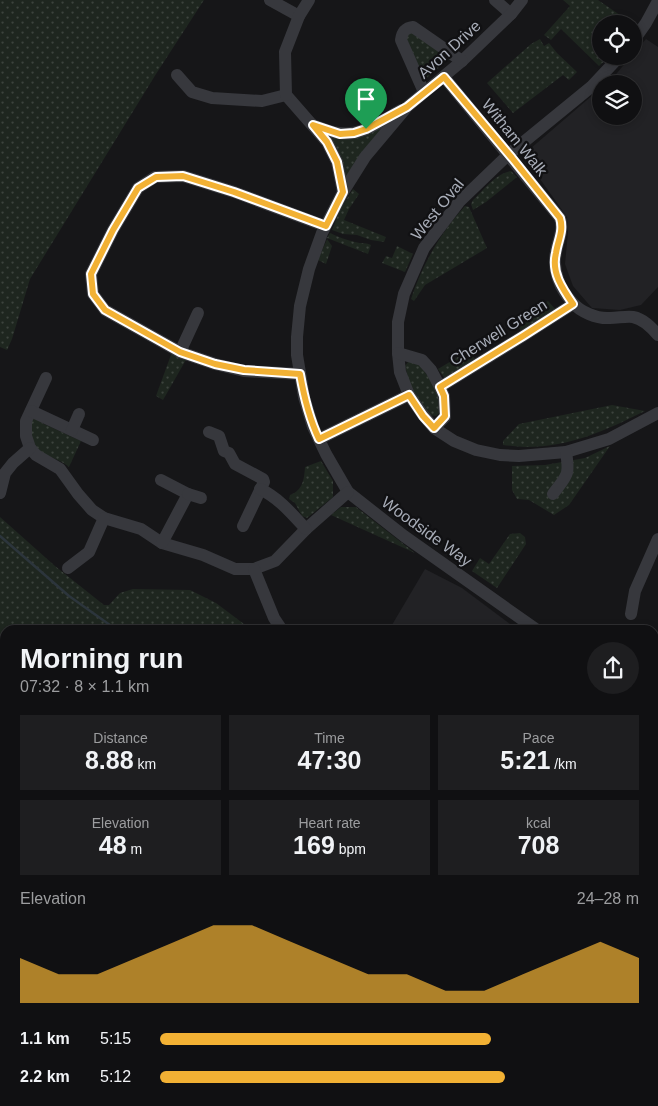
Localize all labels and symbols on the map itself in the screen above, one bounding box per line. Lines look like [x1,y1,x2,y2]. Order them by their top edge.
street label: Avon Drive [415,17,484,82]
pin [345,78,387,129]
street label: Witham Walk [479,96,551,180]
street label: West Oval [408,175,467,243]
street label: Cherwell Green [447,296,550,369]
street label: Woodside Way [379,493,475,570]

